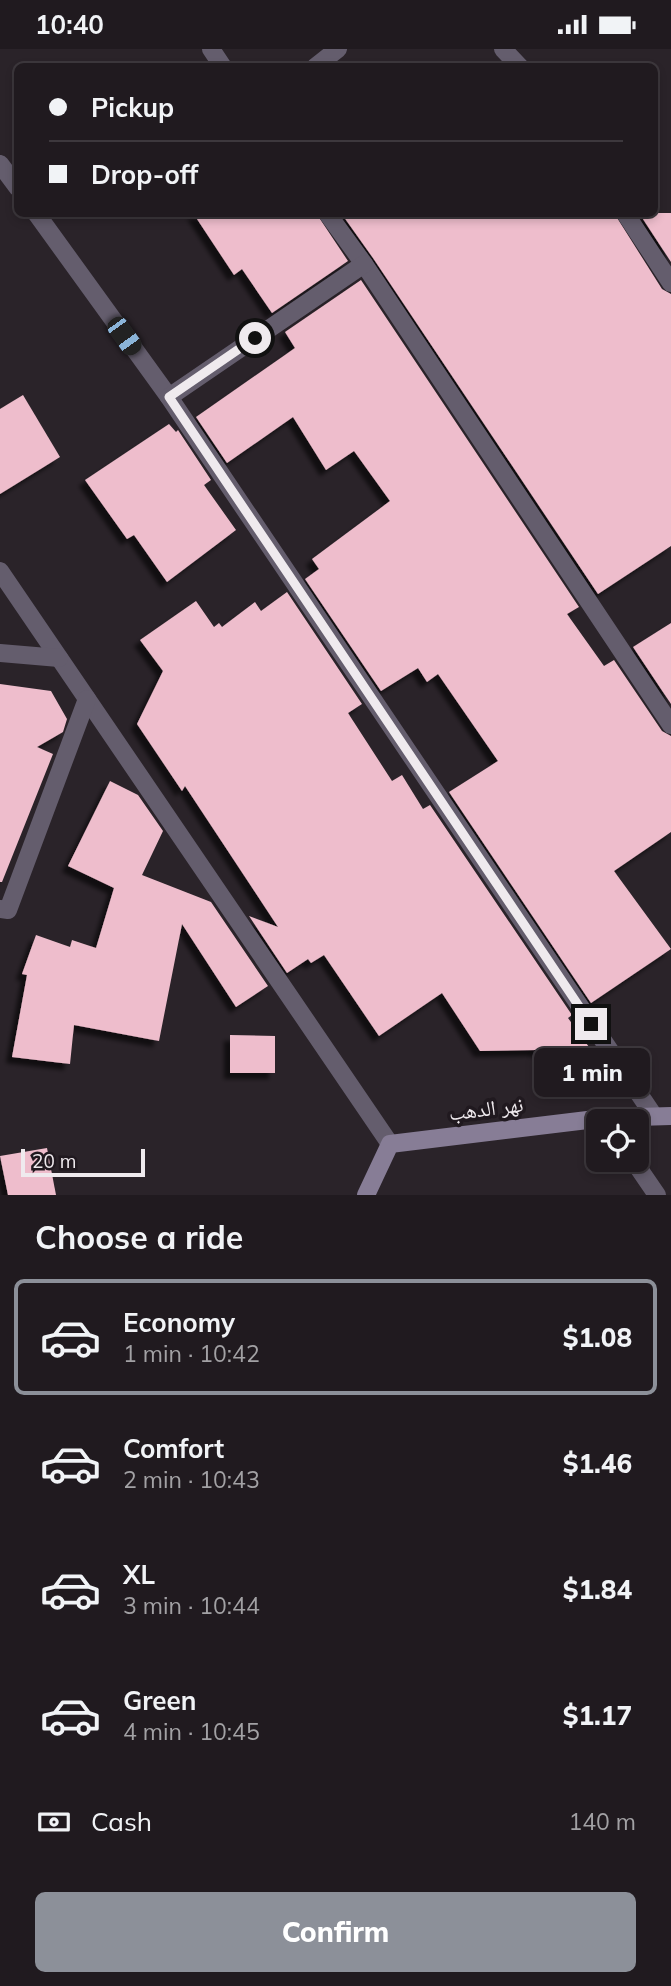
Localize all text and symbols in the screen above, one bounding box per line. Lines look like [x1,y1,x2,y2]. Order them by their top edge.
text: 10:40 [35,8,104,41]
text: Pickup [91,91,174,124]
text: Drop-off [91,158,198,191]
car [104,313,145,359]
route start [239,322,271,354]
route end [575,1008,607,1040]
callout: 1 min [533,1049,649,1097]
text: 1 min [561,1058,623,1087]
street label: نهر الدهب [447,1091,525,1125]
map controls [586,1109,649,1172]
button: locate [586,1109,649,1172]
scale bar [21,1146,145,1178]
text: 20 m [32,1149,76,1173]
text: Choose a ride [35,1217,243,1257]
icon: car [39,1306,102,1369]
text: Economy [123,1306,235,1339]
text: $1.08 [563,1321,632,1354]
text: 1 min · 10:42 [123,1339,260,1368]
icon: car [39,1432,102,1495]
text: Comfort [123,1432,224,1465]
text: $1.46 [563,1447,632,1480]
text: 2 min · 10:43 [123,1465,260,1494]
icon: car [39,1558,102,1621]
text: XL [123,1558,155,1591]
text: $1.84 [563,1573,632,1606]
text: 3 min · 10:44 [123,1591,260,1620]
icon: car [39,1684,102,1747]
text: Green [123,1684,196,1717]
text: $1.17 [563,1699,632,1732]
text: 4 min · 10:45 [123,1717,260,1746]
icon: cash [35,1803,73,1841]
text: Cash [91,1805,152,1838]
text: 140 m [568,1807,636,1836]
button: Confirm [35,1892,636,1972]

